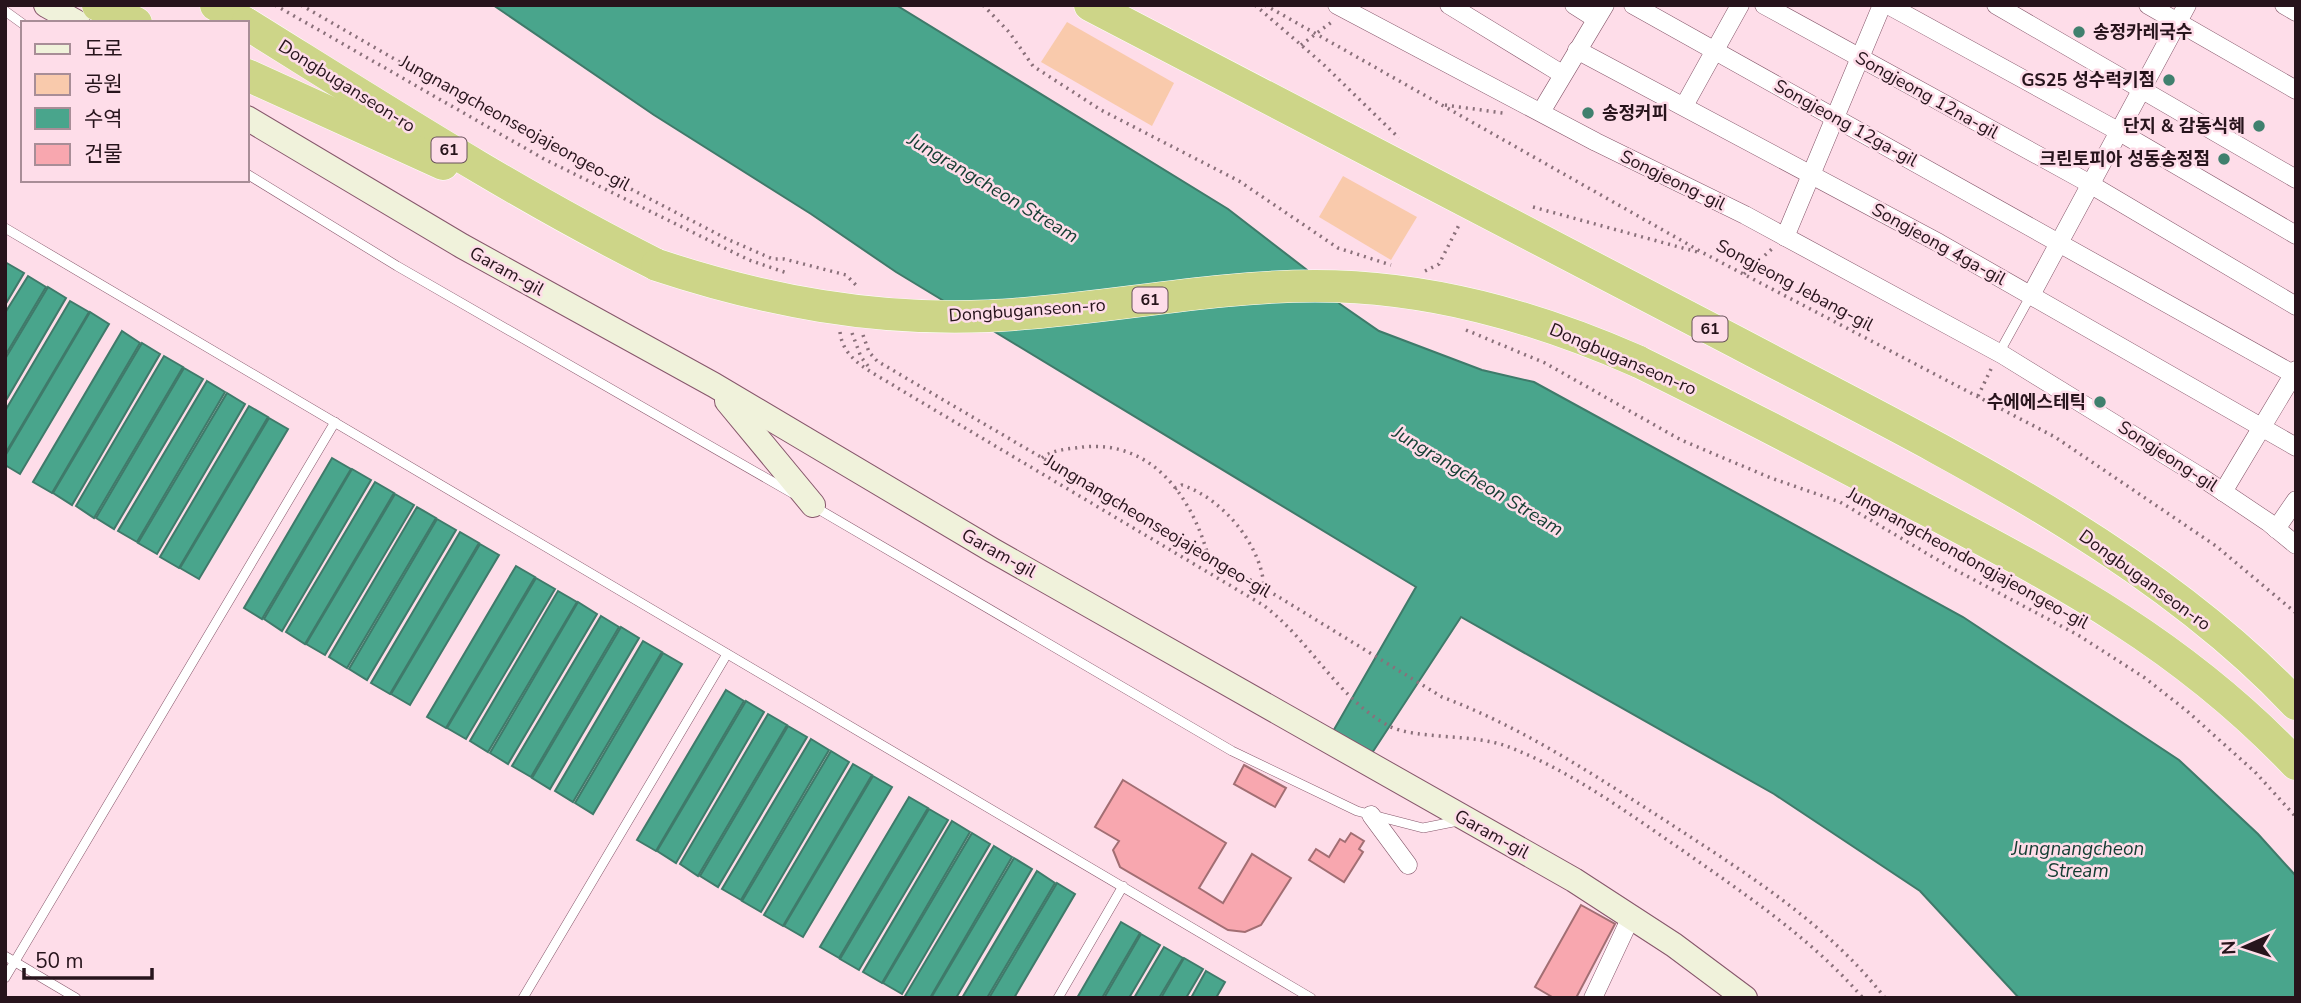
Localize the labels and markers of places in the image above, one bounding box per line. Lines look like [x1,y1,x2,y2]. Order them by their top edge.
place label: 송정카레국수 [2093,20,2192,44]
marker: 송정카레국수 [2071,24,2087,40]
place label: GS25 성수럭키점 [2021,68,2155,92]
marker: GS25 성수럭키점 [2161,72,2177,88]
place label: 송정커피 [1602,101,1668,125]
marker: 송정커피 [1580,105,1596,121]
place label: 단지 & 감동식혜 [2123,114,2245,138]
marker: 단지 & 감동식혜 [2251,118,2267,134]
place label: 크린토피아 성동송정점 [2040,147,2210,171]
marker: 크린토피아 성동송정점 [2216,151,2232,167]
place label: 수에에스테틱 [1987,390,2086,414]
marker: 수에에스테틱 [2092,394,2108,410]

